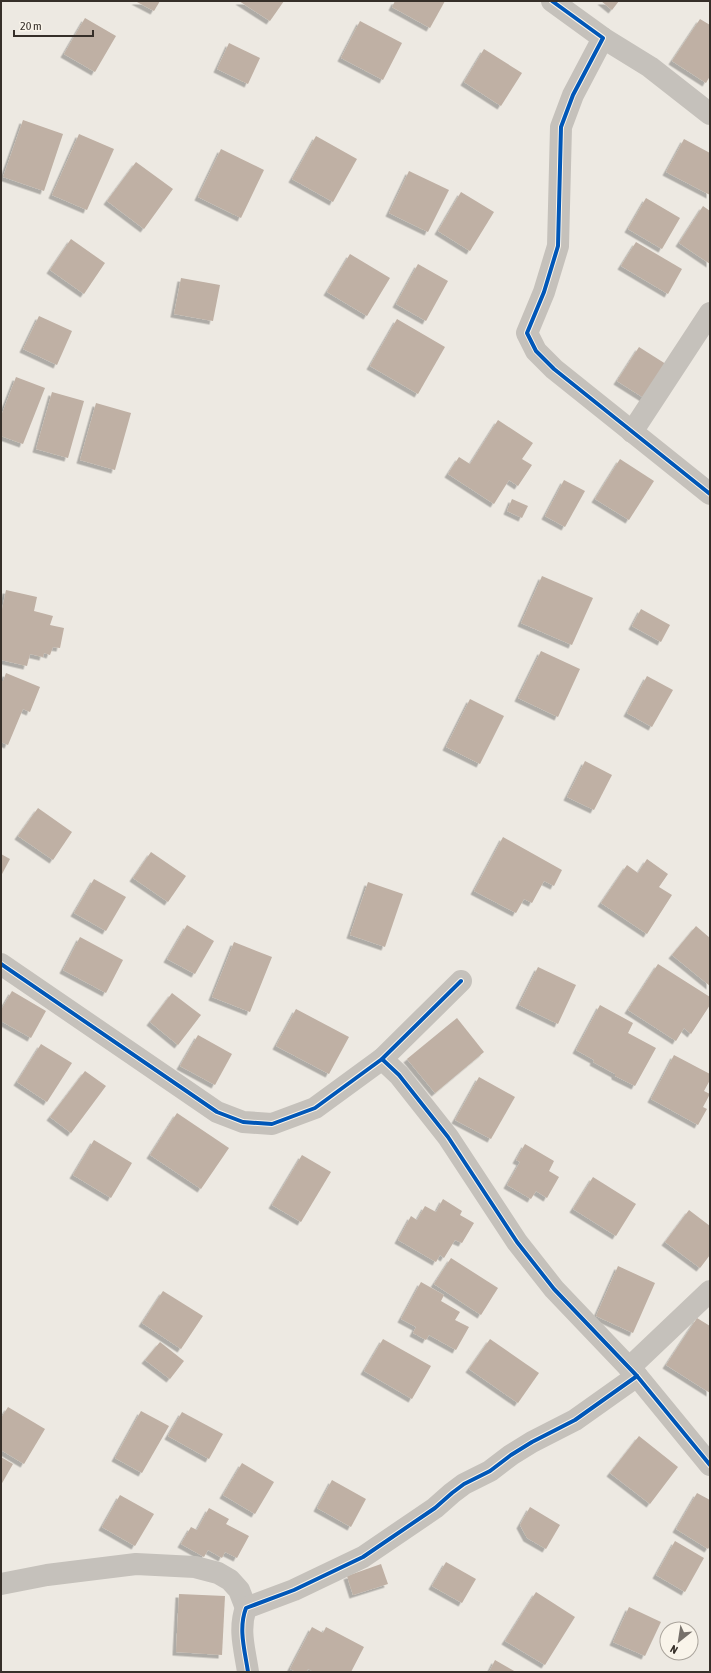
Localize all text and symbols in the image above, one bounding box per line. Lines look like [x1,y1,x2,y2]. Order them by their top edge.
scale bar [14,12,93,38]
text: 20 m [20,19,42,33]
north arrow [659,1621,699,1661]
text: N [668,1643,680,1656]

